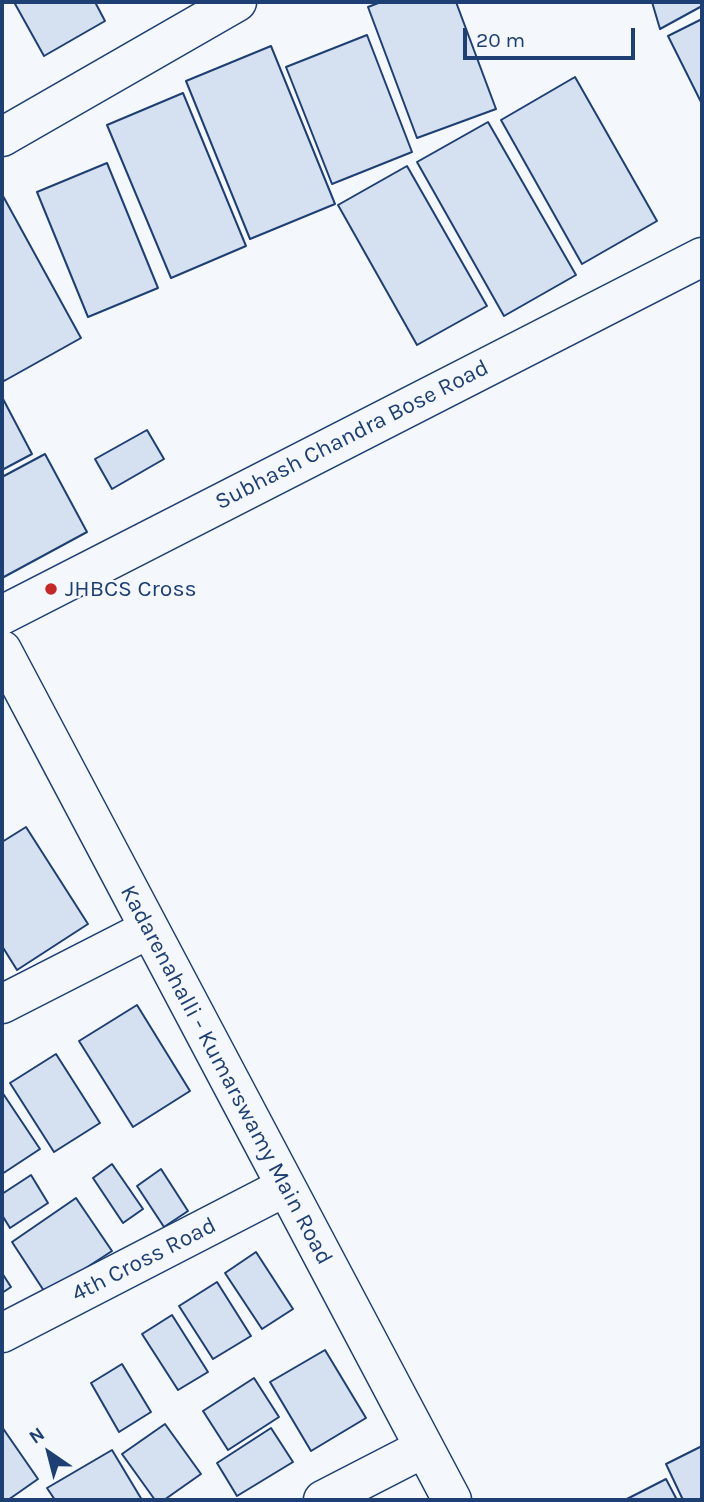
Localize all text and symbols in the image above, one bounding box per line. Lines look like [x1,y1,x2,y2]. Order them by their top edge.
scale bar [466,14,638,58]
text: 20 m [476,28,525,52]
street label: Subhash Chandra Bose Road [211,354,493,516]
place label: JHBCS Cross [65,575,197,603]
marker: JHBCS Cross [43,581,59,597]
street label: Kadarenahalli - Kumarswamy Main Road [114,881,338,1269]
street label: 4th Cross Road [67,1212,221,1308]
north arrow [14,1418,84,1488]
text: N [25,1423,49,1449]

